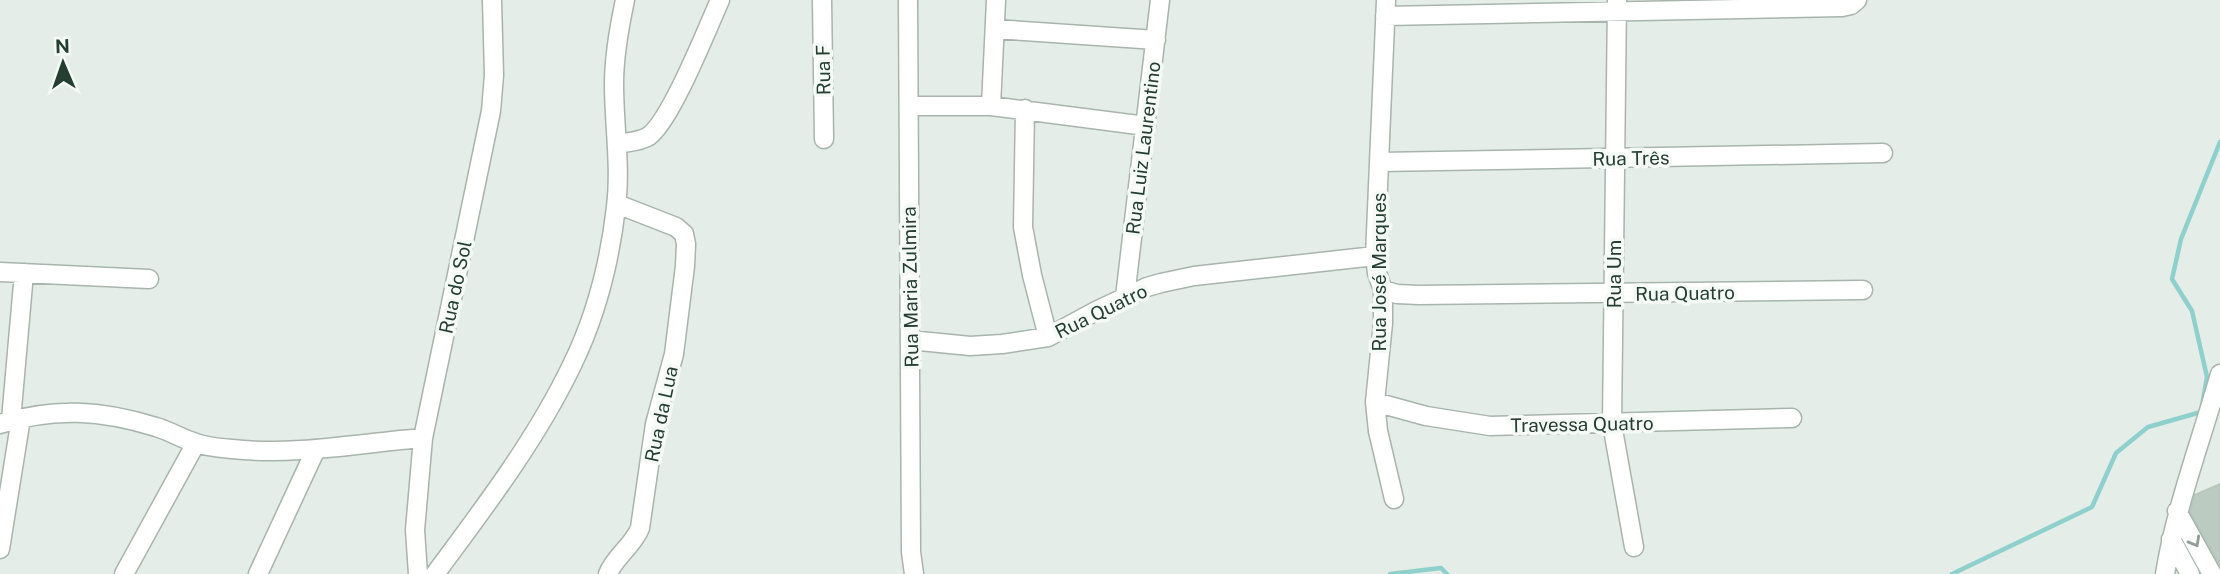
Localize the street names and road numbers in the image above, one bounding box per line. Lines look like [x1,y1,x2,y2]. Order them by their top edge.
street label: Rua F [812,45,834,95]
street label: Rua Luiz Laurentino [1121,60,1165,236]
street label: Rua Três [1592,146,1670,170]
street label: Rua José Marques [1368,193,1390,352]
street label: Rua Maria Zulmira [898,206,922,368]
street label: Rua do Sol [434,239,476,335]
street label: Rua Um [1603,240,1625,308]
street label: Rua Quatro [1051,279,1151,343]
street label: Rua Quatro [1635,281,1735,305]
street label: Rua da Lua [640,364,682,464]
street label: Travessa Quatro [1510,412,1654,436]

